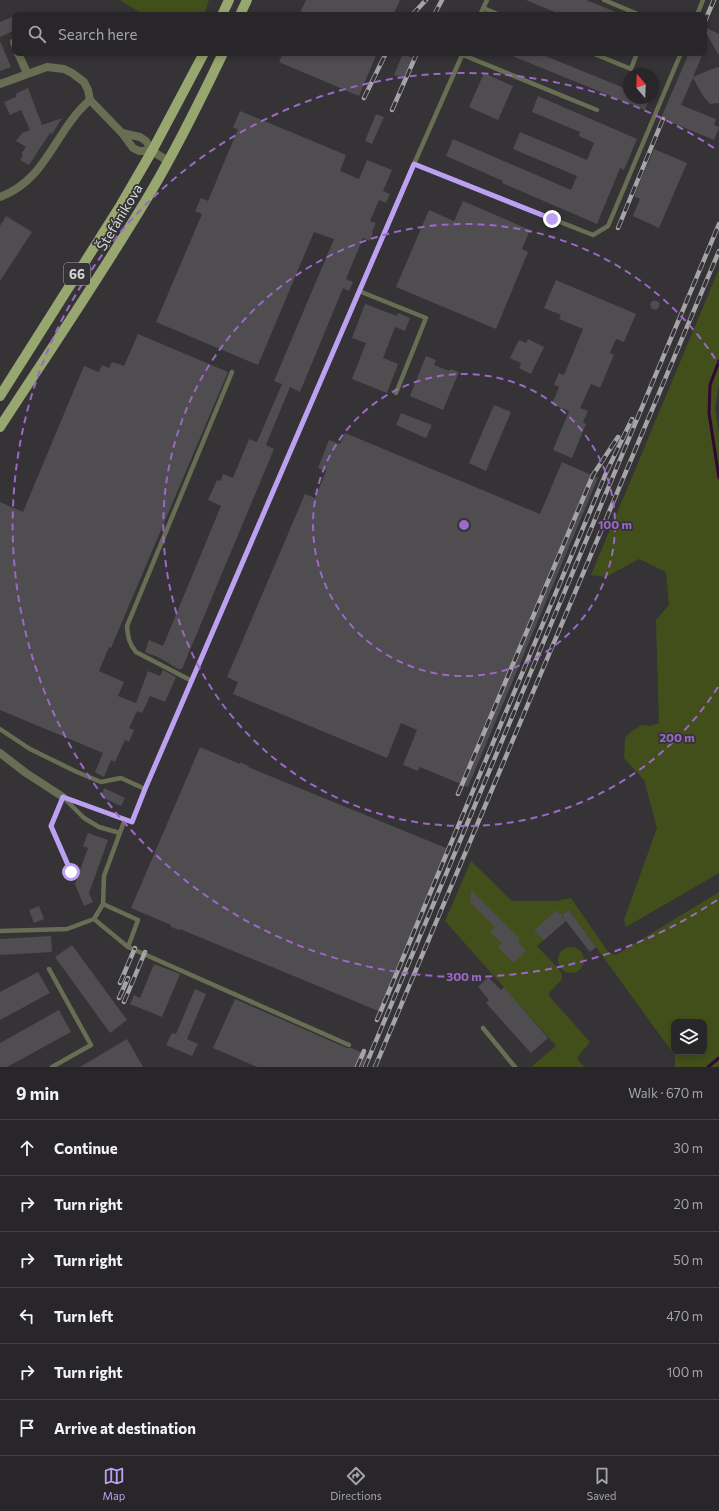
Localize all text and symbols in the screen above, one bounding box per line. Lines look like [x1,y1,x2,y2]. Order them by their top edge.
search box [12,12,707,56]
icon: search [26,23,48,45]
text: Search here [58,25,137,43]
north arrow [623,68,659,104]
street label: Štefánikova [92,180,146,254]
route end [543,210,561,228]
road number: 66 [64,263,90,285]
text: 100 m [598,517,632,531]
centre of rings [457,518,471,532]
text: 200 m [659,730,695,744]
route start [62,863,80,881]
text: 300 m [446,969,482,983]
map controls [671,1019,707,1055]
button: layers [671,1019,707,1055]
text: 9 min [16,1083,59,1104]
text: Walk · 670 m [628,1085,703,1101]
icon: ahead [16,1137,38,1159]
text: Continue [54,1139,118,1157]
text: 30 m [673,1140,703,1156]
icon: right [16,1193,38,1215]
text: Turn right [54,1195,123,1213]
text: 20 m [674,1196,703,1212]
icon: right [16,1249,38,1271]
text: Turn right [54,1251,123,1269]
text: 50 m [673,1252,703,1268]
icon: left [16,1305,38,1327]
text: Turn left [54,1307,113,1325]
text: 470 m [666,1308,703,1324]
icon: right [16,1361,38,1383]
text: Turn right [54,1363,123,1381]
text: 100 m [667,1364,703,1380]
icon: arrive [16,1417,38,1439]
text: Arrive at destination [54,1419,196,1437]
tab: Map [103,1465,125,1502]
tab: Directions [330,1465,382,1502]
tab: Saved [587,1465,616,1502]

